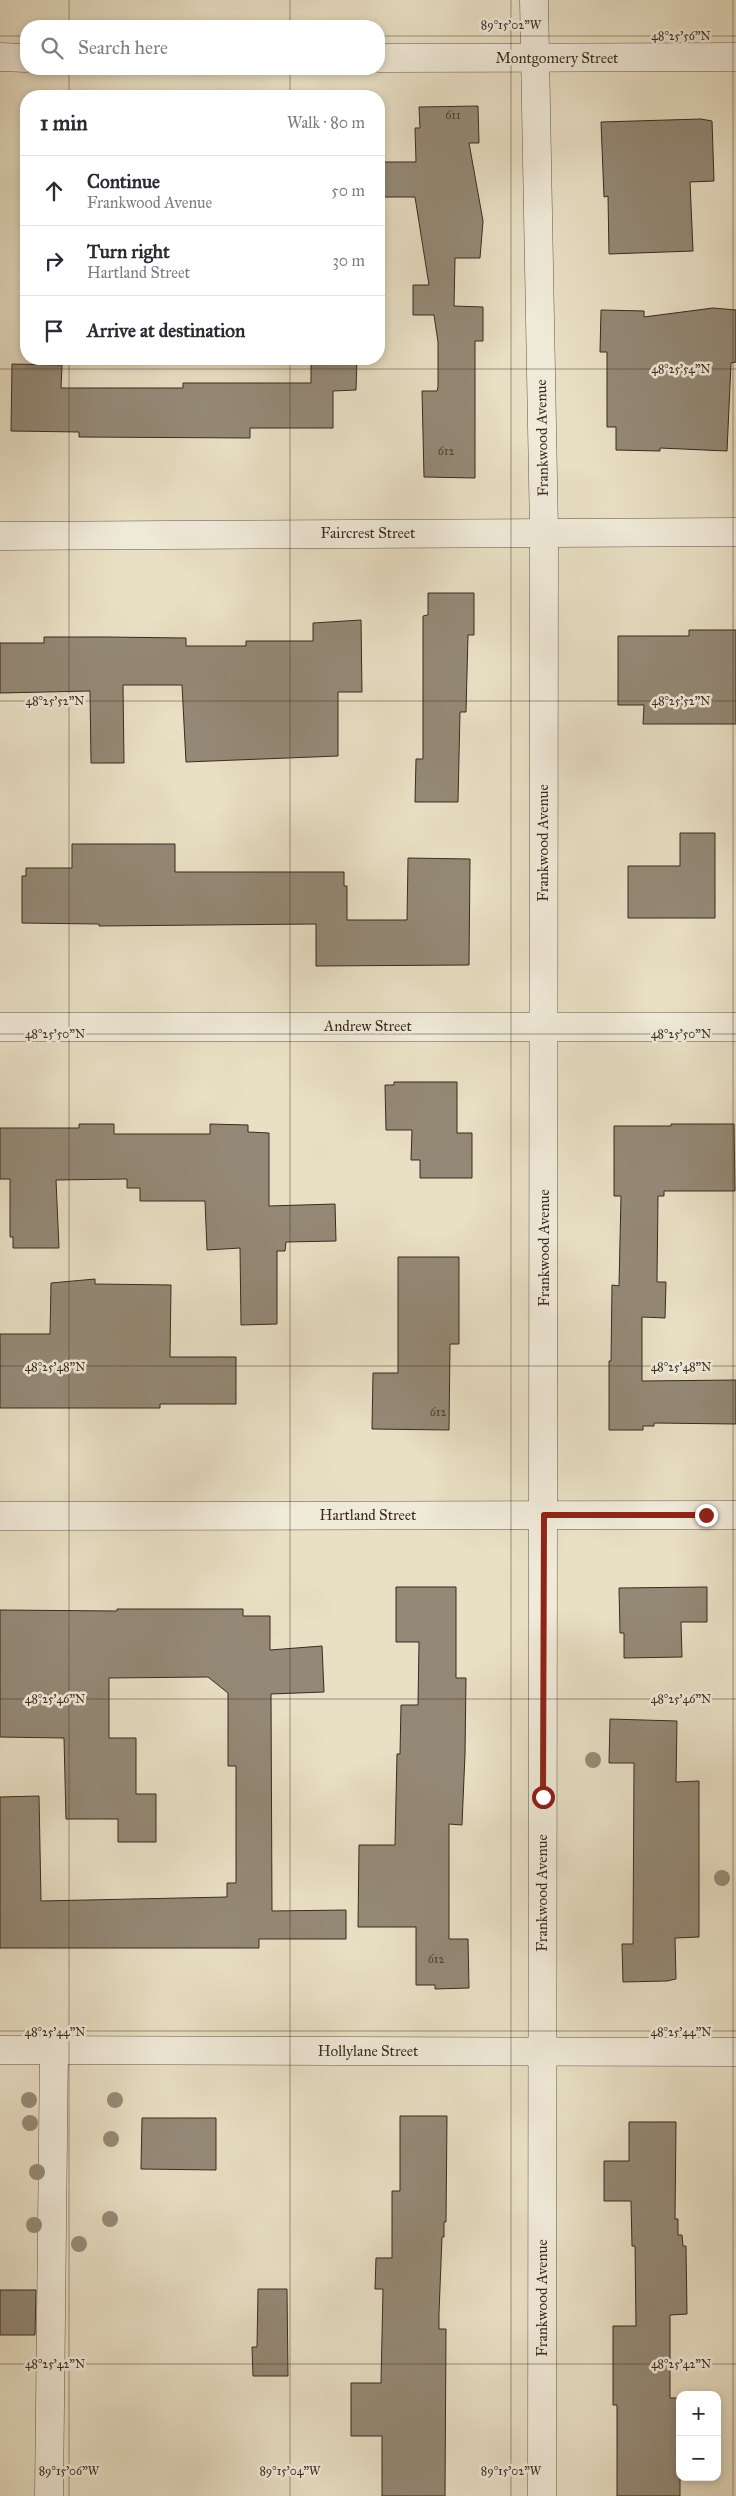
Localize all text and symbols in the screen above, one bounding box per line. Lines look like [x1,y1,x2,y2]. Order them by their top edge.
text: 89°15'02"W [481,18,542,32]
search box [20,20,385,75]
text: 48°25'56"N [651,29,711,43]
icon: search [38,34,66,62]
text: Search here [78,36,168,59]
street label: Montgomery Street [496,49,619,67]
house number: 611 [445,108,461,122]
text: 1 min [40,110,88,136]
text: Walk · 80 m [287,113,365,132]
text: Continue [87,170,160,193]
icon: ahead [40,177,68,205]
text: 50 m [331,181,365,200]
text: Frankwood Avenue [87,193,212,212]
text: Turn right [87,240,170,263]
icon: right [40,247,68,275]
text: 30 m [332,251,365,270]
text: Hartland Street [87,263,190,282]
icon: arrive [40,317,68,345]
text: Arrive at destination [87,319,245,342]
text: 48°25'54"N [651,362,711,376]
street label: Frankwood Avenue [532,379,552,497]
house number: 612 [438,444,454,458]
street label: Faircrest Street [321,524,416,542]
text: 48°25'52"N [25,694,85,708]
text: 48°25'52"N [651,694,711,708]
street label: Frankwood Avenue [534,784,552,902]
street label: Andrew Street [323,1017,413,1035]
text: 48°25'50"N [25,1027,85,1041]
text: 48°25'50"N [651,1027,711,1041]
street label: Frankwood Avenue [535,1189,553,1307]
text: 48°25'48"N [25,1360,85,1374]
text: 48°25'48"N [651,1360,711,1374]
house number: 612 [430,1405,446,1419]
route end [695,1504,718,1527]
street label: Hartland Street [320,1506,417,1524]
text: 48°25'46"N [25,1692,85,1706]
text: 48°25'46"N [651,1692,711,1706]
route start [532,1786,555,1809]
street label: Frankwood Avenue [533,1834,551,1952]
house number: 612 [428,1952,444,1966]
text: 48°25'44"N [25,2025,85,2039]
text: 48°25'44"N [651,2025,711,2039]
street label: Hollylane Street [318,2042,419,2060]
street label: Frankwood Avenue [533,2239,551,2357]
text: 48°25'42"N [25,2357,85,2371]
text: 48°25'42"N [651,2357,711,2371]
map controls [676,2391,721,2481]
button: + [676,2391,721,2436]
button: − [676,2436,721,2481]
text: 89°15'06"W [39,2464,100,2478]
text: 89°15'04"W [259,2464,321,2478]
text: 89°15'02"W [481,2464,542,2478]

